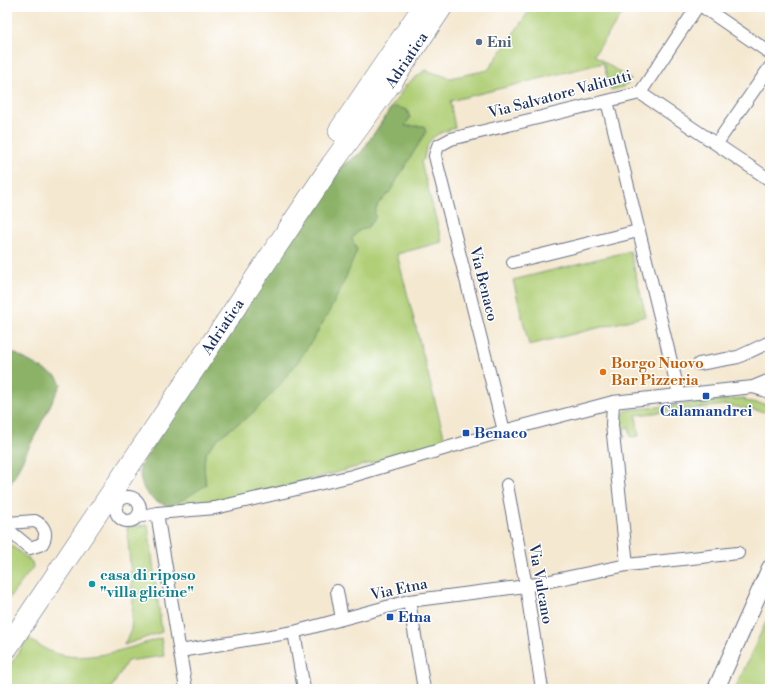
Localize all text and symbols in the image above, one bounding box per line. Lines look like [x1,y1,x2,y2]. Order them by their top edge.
street label: Adriatica [381,28,433,93]
place label: Eni [487,33,512,52]
marker: Eni [474,37,484,47]
street label: Via Salvatore Valitutti [485,66,634,123]
street label: Via Benaco [465,244,502,323]
street label: Adriatica [197,295,249,359]
place label: Borgo Nuovo Bar Pizzeria [611,354,704,390]
marker: Borgo Nuovo Bar Pizzeria [598,367,608,377]
marker: Calamandrei [701,391,711,401]
place label: Calamandrei [660,402,752,421]
place label: Benaco [474,424,527,443]
marker: Benaco [461,428,471,438]
street label: Via Vulcano [524,542,557,626]
place label: casa di riposo "villa glicine" [100,566,196,602]
street label: Via Etna [368,574,430,605]
marker: casa di riposo "villa glicine" [87,579,97,589]
place label: Etna [398,608,432,627]
marker: Etna [385,612,395,622]

